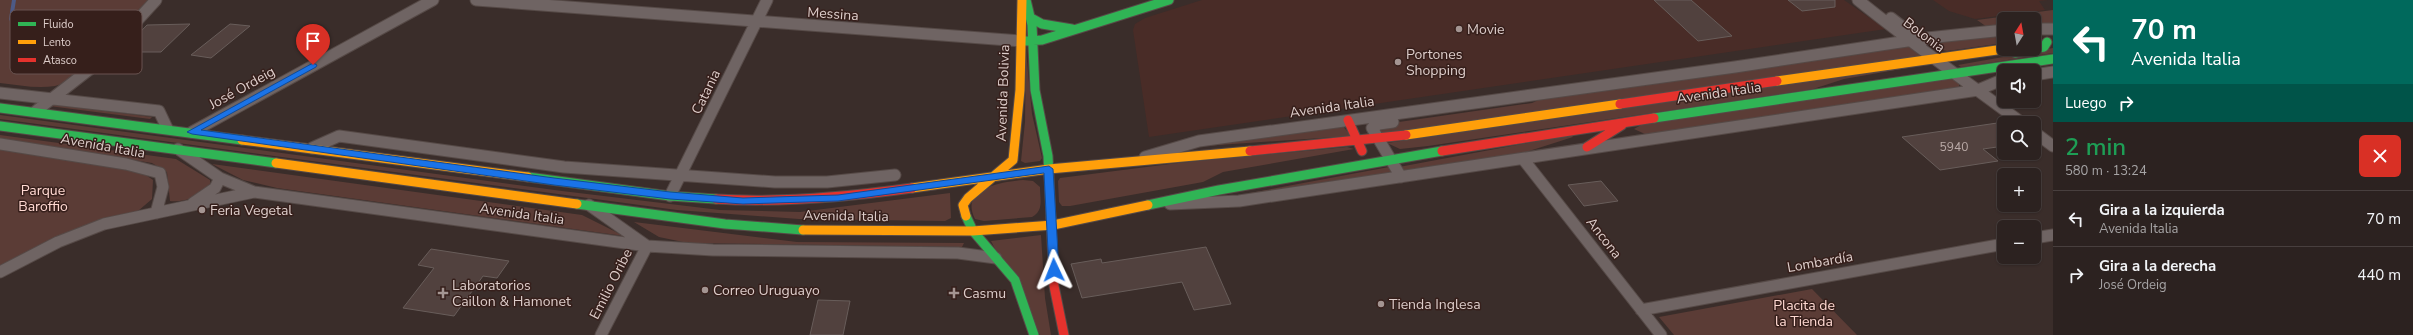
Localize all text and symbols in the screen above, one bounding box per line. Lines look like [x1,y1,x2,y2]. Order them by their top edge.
street label: Messina [807,3,859,25]
legend [10,10,142,74]
text: 70 m [2131,11,2197,49]
north arrow [1997,12,2041,56]
map controls [1997,12,2041,264]
street label: Bolonia [1899,13,1949,57]
icon: left [2065,16,2117,68]
text: Fluido [43,17,74,32]
place label: Movie [1467,20,1505,39]
pin [296,24,330,65]
marker: Movie [1454,24,1464,34]
icon: arrive [302,30,324,52]
text: Lento [43,35,71,50]
street label: Avenida Bolivia [992,44,1014,142]
place label: Portones Shopping [1406,45,1466,80]
text: Avenida Italia [2131,47,2241,71]
text: Atasco [43,53,77,68]
marker: Portones Shopping [1393,57,1403,67]
street label: José Ordeig [205,62,278,114]
button: sound [1997,64,2041,108]
street label: Catania [687,66,725,118]
street label: Avenida Italia [1675,78,1763,108]
street label: Avenida Italia [1288,92,1376,122]
icon: right [2115,92,2137,114]
text: Luego [2065,93,2107,113]
button: search [1997,116,2041,160]
street label: Avenida Italia [59,129,147,163]
text: 2 min [2065,131,2126,163]
button: close [2359,135,2401,177]
house number: 5940 [1940,139,1968,155]
text: 580 m · 13:24 [2065,162,2147,180]
button: + [1997,168,2041,212]
park label: Parque Baroffio [18,181,68,216]
street label: Avenida Italia [478,199,566,229]
text: Gira a la izquierda [2099,200,2225,220]
place label: Feria Vegetal [210,201,293,220]
marker: Feria Vegetal [197,205,207,215]
street label: Avenida Italia [803,206,889,226]
icon: left [2065,208,2087,230]
text: 70 m [2366,209,2401,229]
street label: Ancona [1582,213,1626,263]
button: − [1997,220,2041,264]
text: Avenida Italia [2099,220,2178,238]
street label: Emilio Oribe [585,245,637,323]
street label: Lombardía [1786,247,1854,277]
position arrow [1033,249,1075,291]
text: Gira a la derecha [2099,256,2216,276]
icon: right [2065,264,2087,286]
text: 440 m [2357,265,2401,285]
place label: Laboratorios Caillon & Hamonet [452,276,571,311]
text: José Ordeig [2099,276,2167,294]
place label: Correo Uruguayo [713,281,820,300]
place label: Casmu [963,284,1006,303]
marker: Correo Uruguayo [700,285,710,295]
marker: Laboratorios Caillon & Hamonet [437,287,449,299]
marker: Casmu [948,287,960,299]
place label: Tienda Inglesa [1389,295,1481,314]
park label: Placita de la Tienda [1773,296,1835,331]
marker: Tienda Inglesa [1376,299,1386,309]

